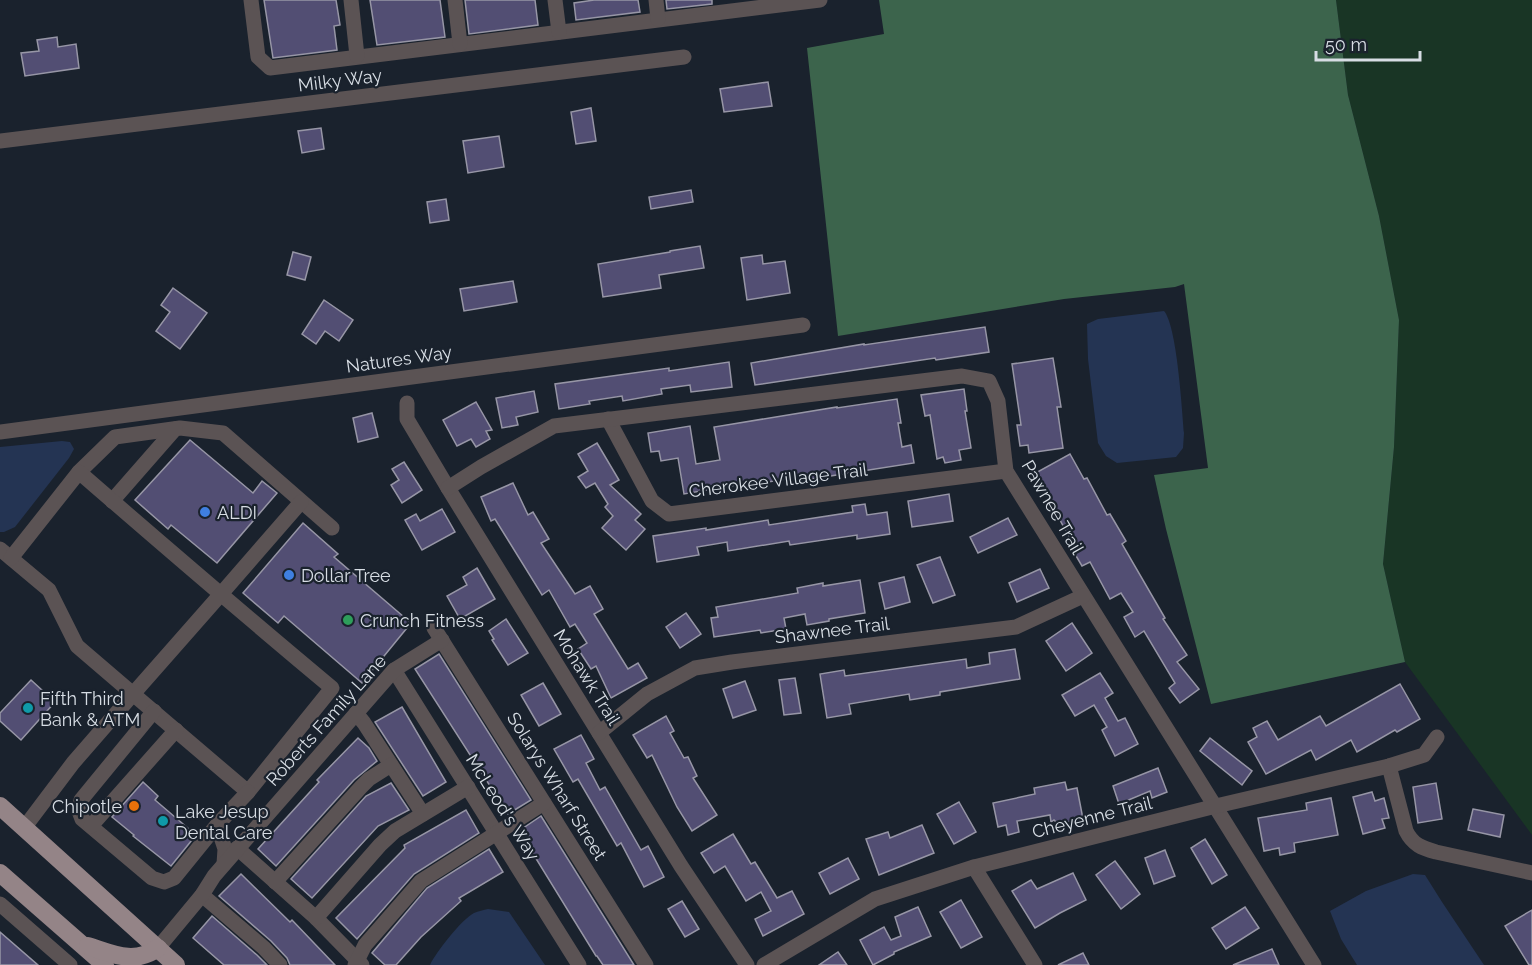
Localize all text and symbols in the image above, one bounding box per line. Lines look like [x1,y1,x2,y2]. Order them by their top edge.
scale bar [1316,24,1420,62]
text: 50 m [1325,34,1367,55]
street label: Milky Way [297,64,383,96]
street label: Natures Way [345,341,454,377]
street label: Pawnee Trail [1018,456,1088,558]
street label: Cherokee Village Trail [687,459,869,501]
place label: ALDI [217,502,257,523]
marker: ALDI [198,505,212,519]
place label: Dollar Tree [301,565,391,586]
marker: Dollar Tree [282,568,296,582]
place label: Crunch Fitness [360,610,484,631]
marker: Crunch Fitness [341,613,355,627]
street label: Shawnee Trail [773,613,891,647]
street label: Mohawk Trail [549,625,625,729]
street label: Roberts Family Lane [262,650,391,790]
place label: Fifth Third Bank & ATM [40,688,140,730]
marker: Fifth Third Bank & ATM [21,701,35,715]
street label: Solarys Wharf Street [503,708,611,864]
street label: McLeod's Way [462,750,544,864]
street label: Cheyenne Trail [1030,792,1154,842]
place label: Chipotle [52,796,122,817]
marker: Chipotle [127,799,141,813]
place label: Lake Jesup Dental Care [175,801,273,843]
marker: Lake Jesup Dental Care [156,814,170,828]

